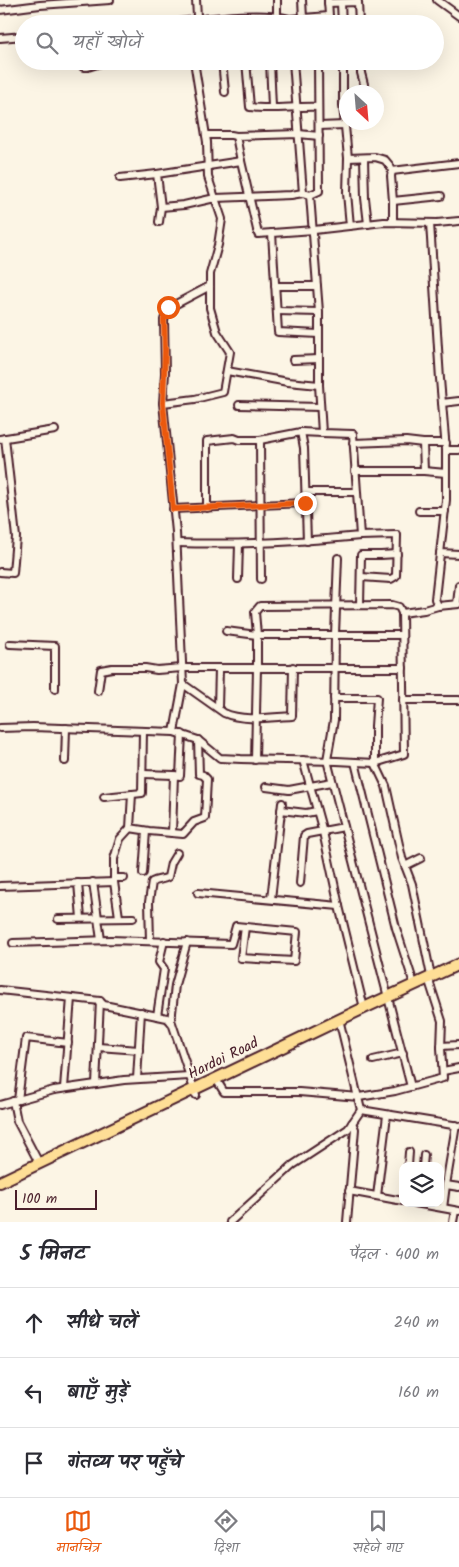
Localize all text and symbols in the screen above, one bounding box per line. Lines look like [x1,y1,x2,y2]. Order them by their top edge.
search box [15,15,444,70]
text: यहाँ खोजें [73,28,142,58]
icon: search [33,29,61,57]
north arrow [339,85,384,130]
route start [157,296,180,319]
route end [294,492,317,515]
street label: Hardoi Road [184,1031,263,1086]
map controls [399,1162,444,1207]
button: layers [399,1162,444,1207]
scale bar [15,1187,98,1210]
text: 100 m [22,1188,57,1210]
text: 5 मिनट [20,1238,86,1271]
text: पैदल · 400 m [350,1242,439,1267]
text: सीधे चलें [67,1308,137,1338]
icon: ahead [20,1309,48,1337]
text: 240 m [394,1310,439,1335]
text: बाएँ मुड़ें [67,1378,128,1408]
icon: left [20,1379,48,1407]
text: 160 m [398,1380,439,1405]
text: गंतव्य पर पहुँचे [67,1448,182,1478]
icon: arrive [20,1449,48,1477]
tab: मानचित्र [56,1507,100,1559]
tab: दिशा [212,1507,240,1559]
tab: सहेजे गए [353,1507,403,1559]

